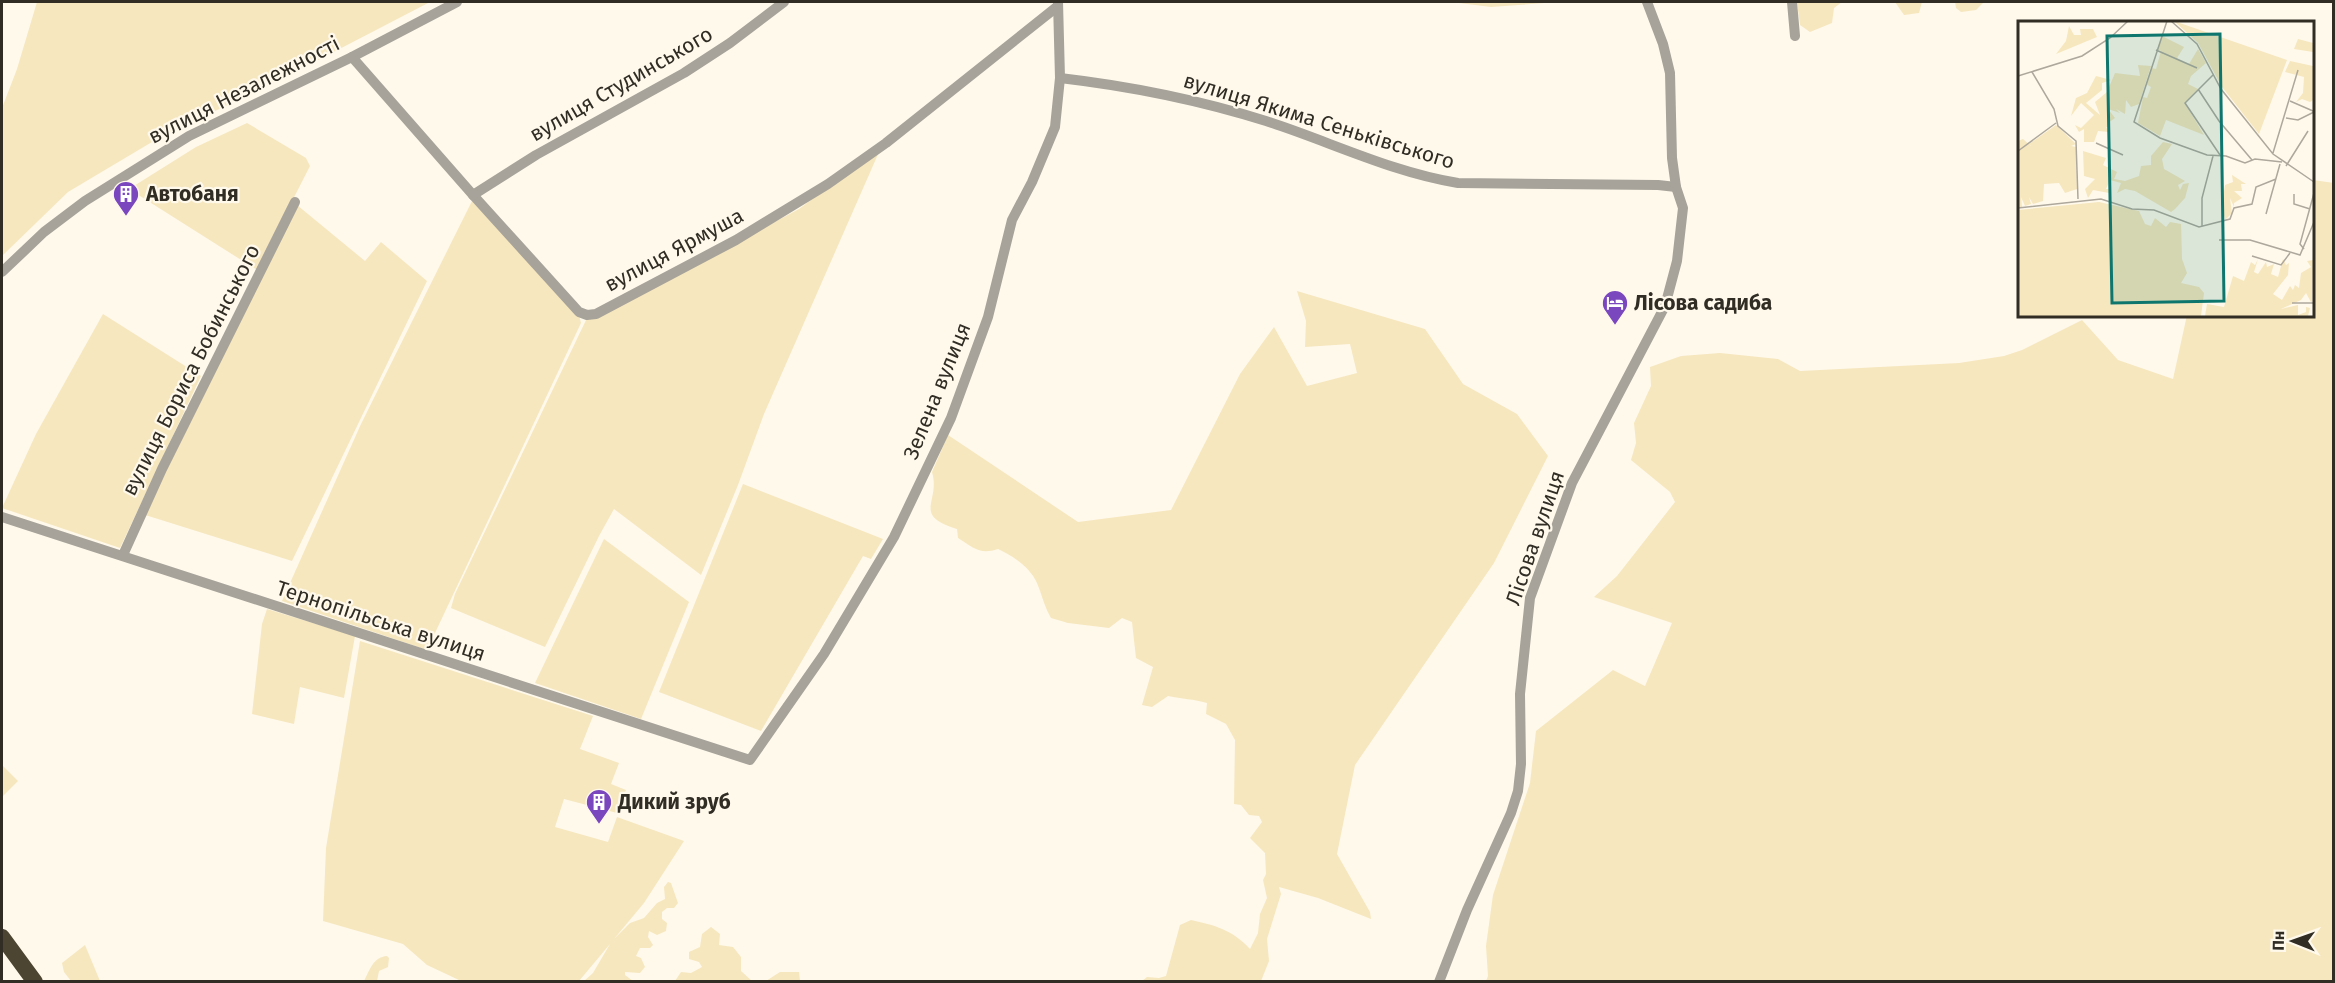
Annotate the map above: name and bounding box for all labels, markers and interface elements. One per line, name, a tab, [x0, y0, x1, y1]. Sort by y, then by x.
street label: вулиця Студинського	[525, 21, 717, 147]
inset map	[2018, 21, 2314, 316]
street label: вулиця Незалежності	[144, 30, 344, 150]
street label: вулиця Якима Сеньківського	[1180, 67, 1458, 175]
building icon: Автобаня	[111, 179, 141, 217]
place label: Автобаня	[145, 181, 239, 207]
street label: вулиця Ярмуша	[600, 203, 748, 297]
street label: вулиця Бориса Бобинського	[116, 240, 266, 500]
hotel icon: Лісова садиба	[1600, 288, 1630, 326]
place label: Лісова садиба	[1634, 290, 1772, 316]
street label: Зелена вулиця	[898, 319, 976, 463]
street label: Лісова вулиця	[1500, 467, 1570, 609]
street label: Тернопільська вулиця	[273, 575, 489, 667]
building icon: Дикий зруб	[584, 787, 614, 825]
place label: Дикий зруб	[617, 789, 731, 815]
north arrow	[2263, 911, 2323, 971]
text: Пн	[2269, 931, 2288, 951]

